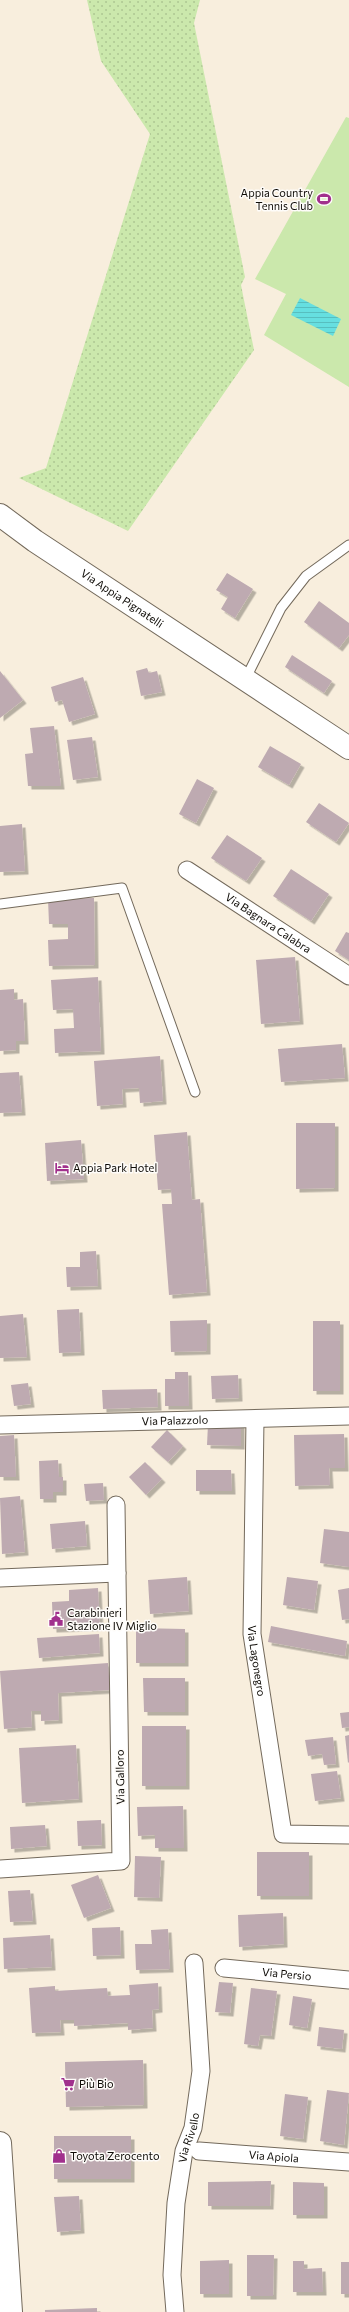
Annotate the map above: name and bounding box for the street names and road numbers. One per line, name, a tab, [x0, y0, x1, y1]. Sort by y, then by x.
street label: Via Appia Pignatelli	[79, 566, 166, 630]
street label: Via Bagnara Calabra	[223, 890, 314, 955]
street label: Via Palazzolo	[142, 1413, 209, 1427]
street label: Via Lagonegro	[246, 1625, 269, 1697]
street label: Via Galloro	[113, 1749, 126, 1805]
street label: Via Persio	[262, 1965, 312, 1982]
street label: Via Rivello	[175, 2111, 201, 2164]
street label: Via Apiola	[248, 2148, 299, 2164]

